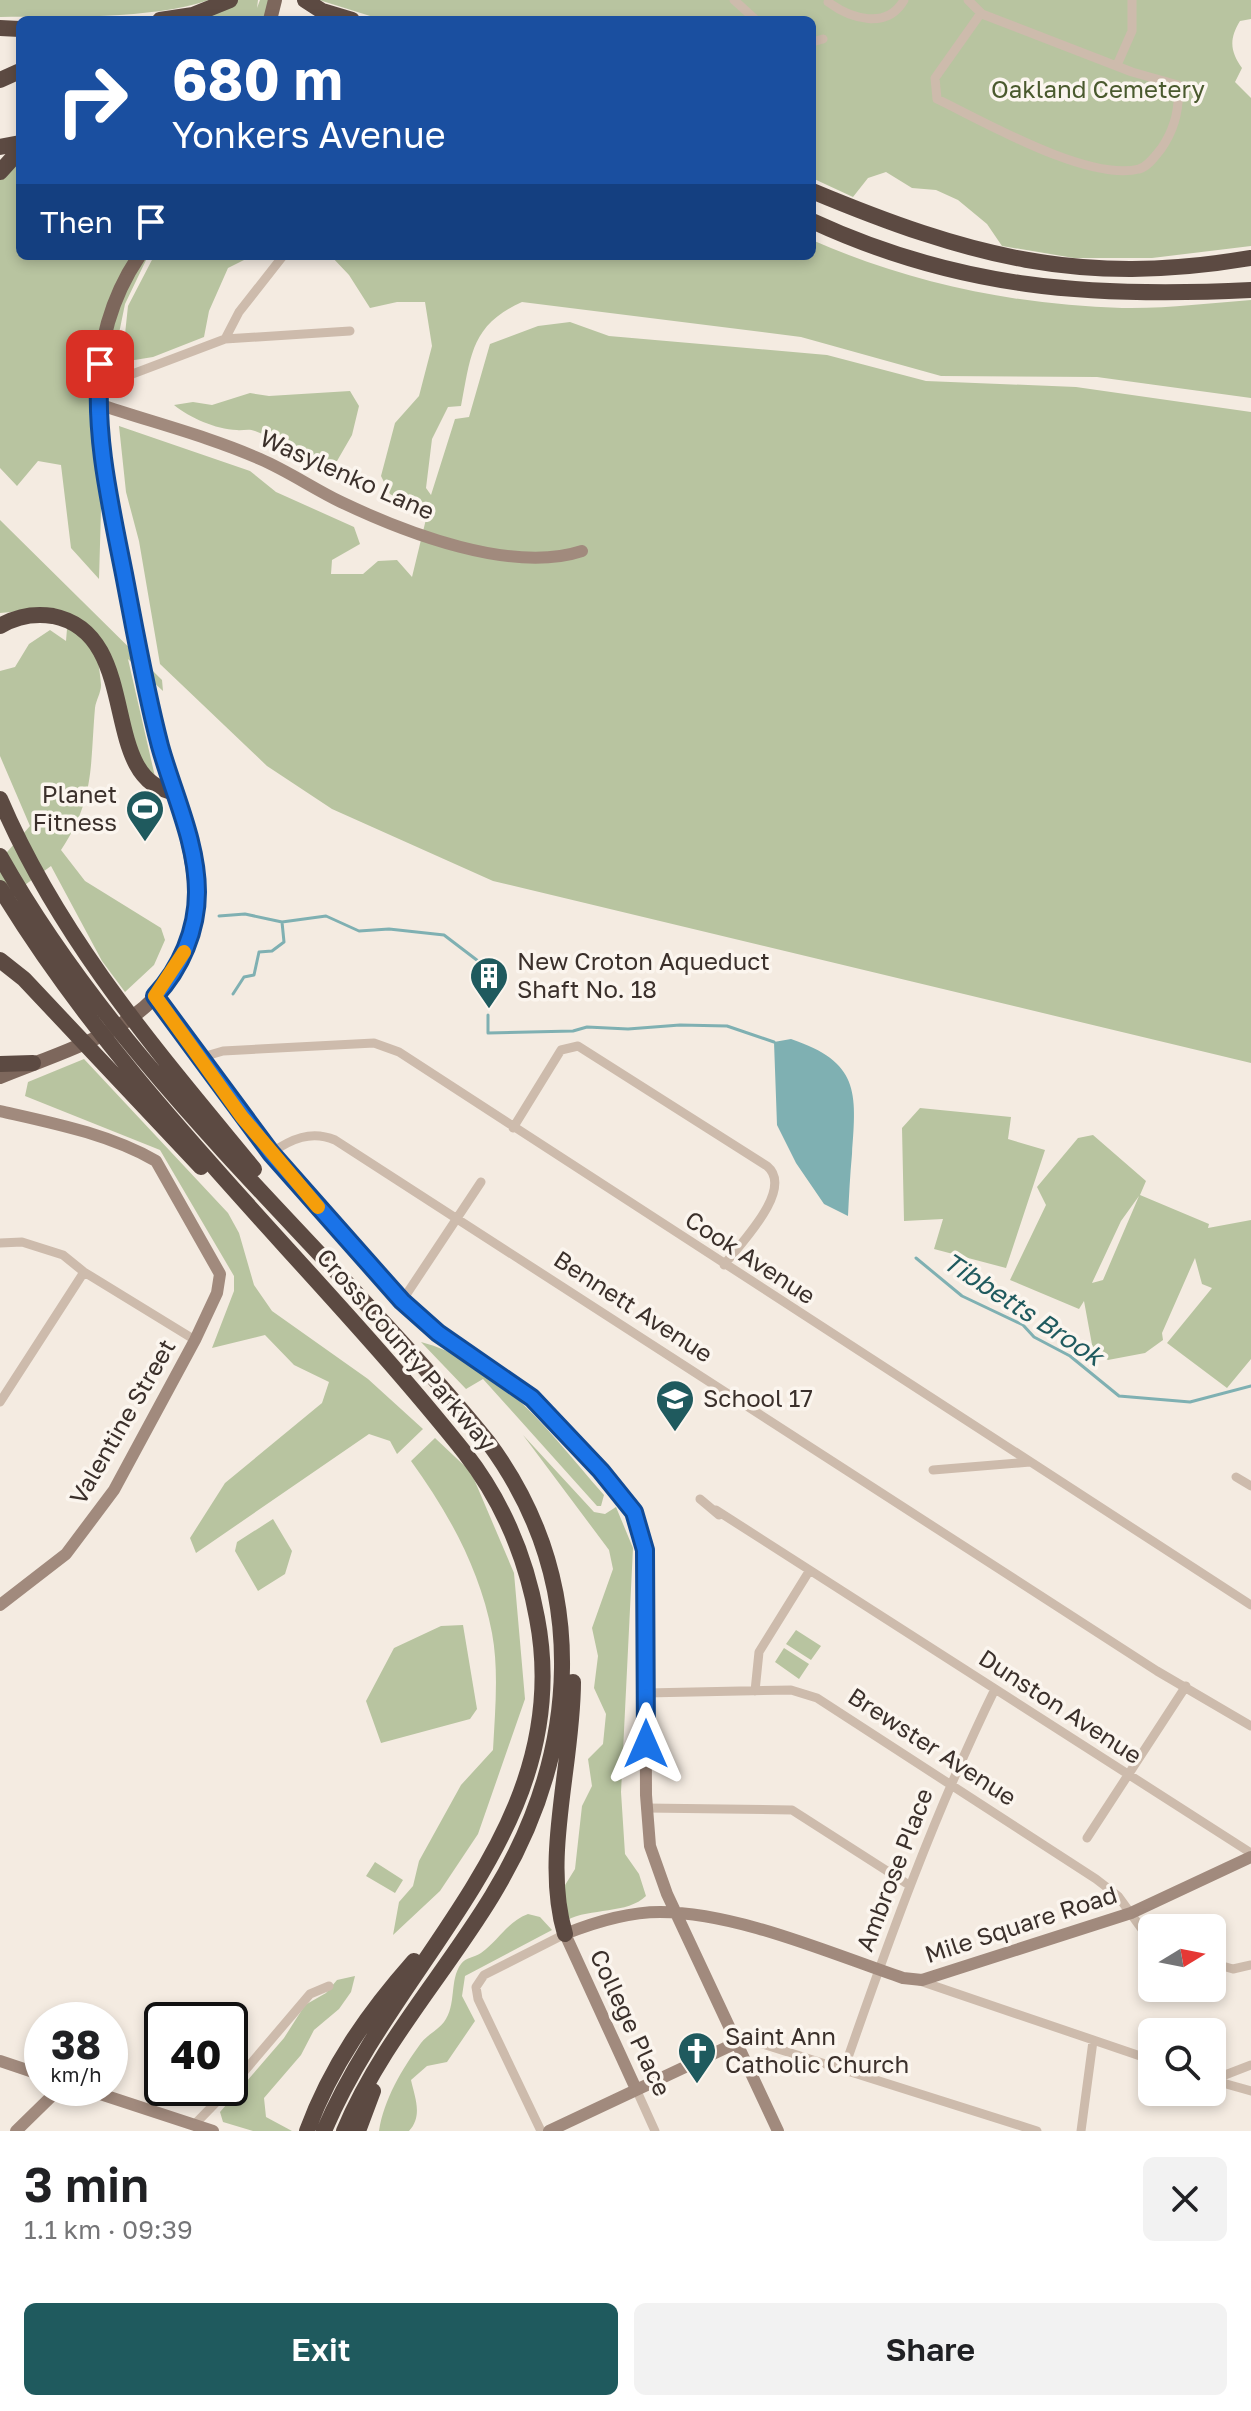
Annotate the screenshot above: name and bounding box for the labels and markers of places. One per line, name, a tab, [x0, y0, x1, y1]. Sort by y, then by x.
pin	[66, 330, 134, 398]
place label: Planet Fitness	[33, 779, 117, 836]
sports icon: Planet Fitness	[124, 788, 166, 843]
place label: New Croton Aqueduct Shaft No. 18	[517, 946, 770, 1003]
building icon: New Croton Aqueduct Shaft No. 18	[468, 955, 510, 1010]
school or university icon: School 17	[654, 1378, 696, 1433]
place label: School 17	[703, 1383, 813, 1412]
place label: Saint Ann Catholic Church	[725, 2021, 909, 2078]
church icon: Saint Ann Catholic Church	[676, 2030, 718, 2085]

